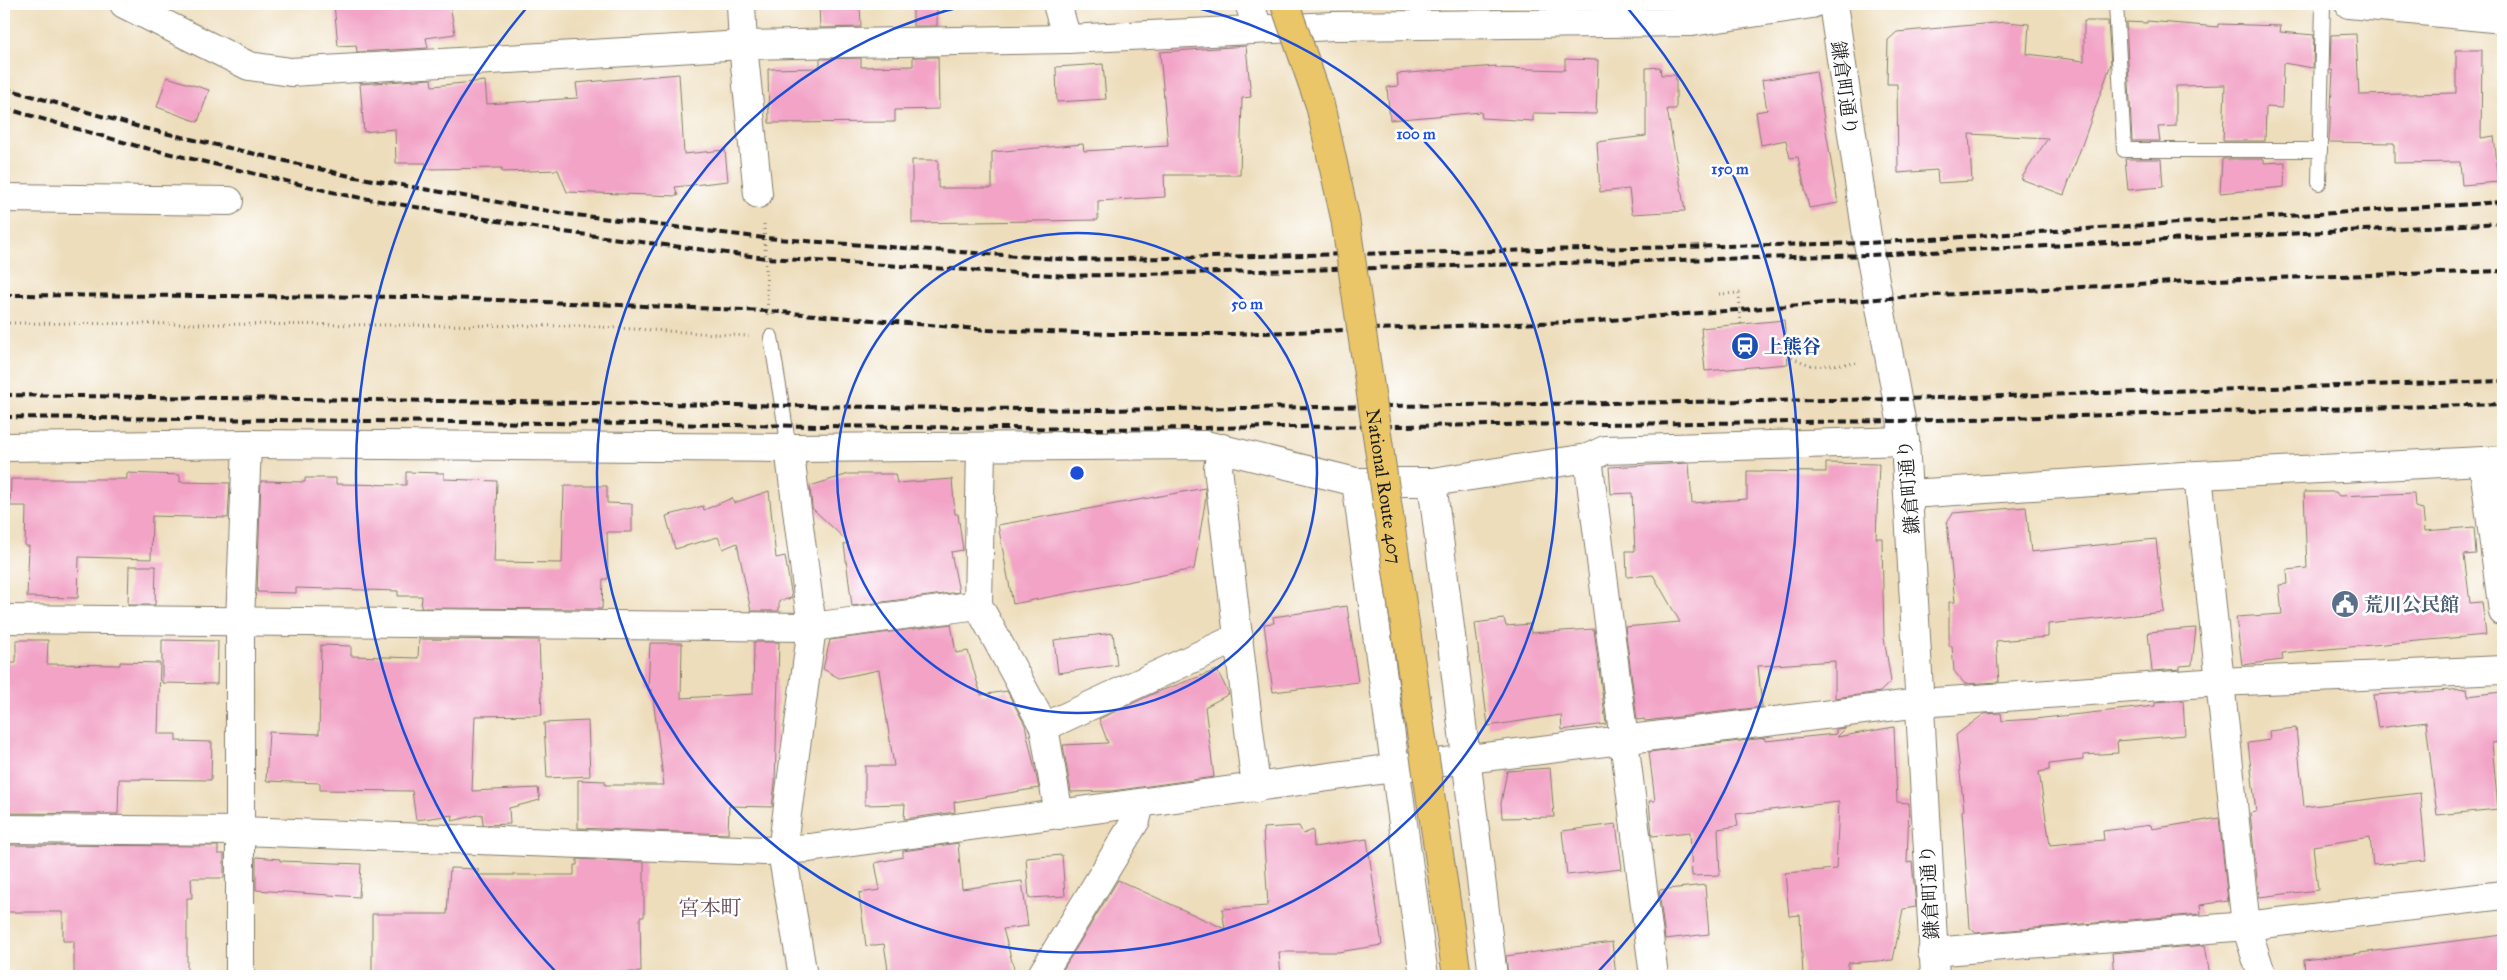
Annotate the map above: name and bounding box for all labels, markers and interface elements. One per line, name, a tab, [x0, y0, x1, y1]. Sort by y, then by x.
street label: 鎌倉町通り	[1827, 39, 1863, 137]
text: 100 m	[1396, 125, 1436, 143]
text: 150 m	[1711, 160, 1749, 178]
text: 50 m	[1231, 295, 1263, 313]
station icon: 上熊谷	[1730, 331, 1760, 361]
place label: 上熊谷	[1764, 335, 1821, 358]
street label: National Route 407	[1361, 407, 1407, 566]
street label: 鎌倉町通り	[1893, 439, 1924, 535]
centre of rings	[1068, 464, 1086, 482]
public building icon: 荒川公民館	[2330, 589, 2360, 619]
place label: 荒川公民館	[2364, 593, 2459, 616]
street label: 鎌倉町通り	[1916, 844, 1943, 940]
district label: 宮本町	[679, 895, 742, 921]

